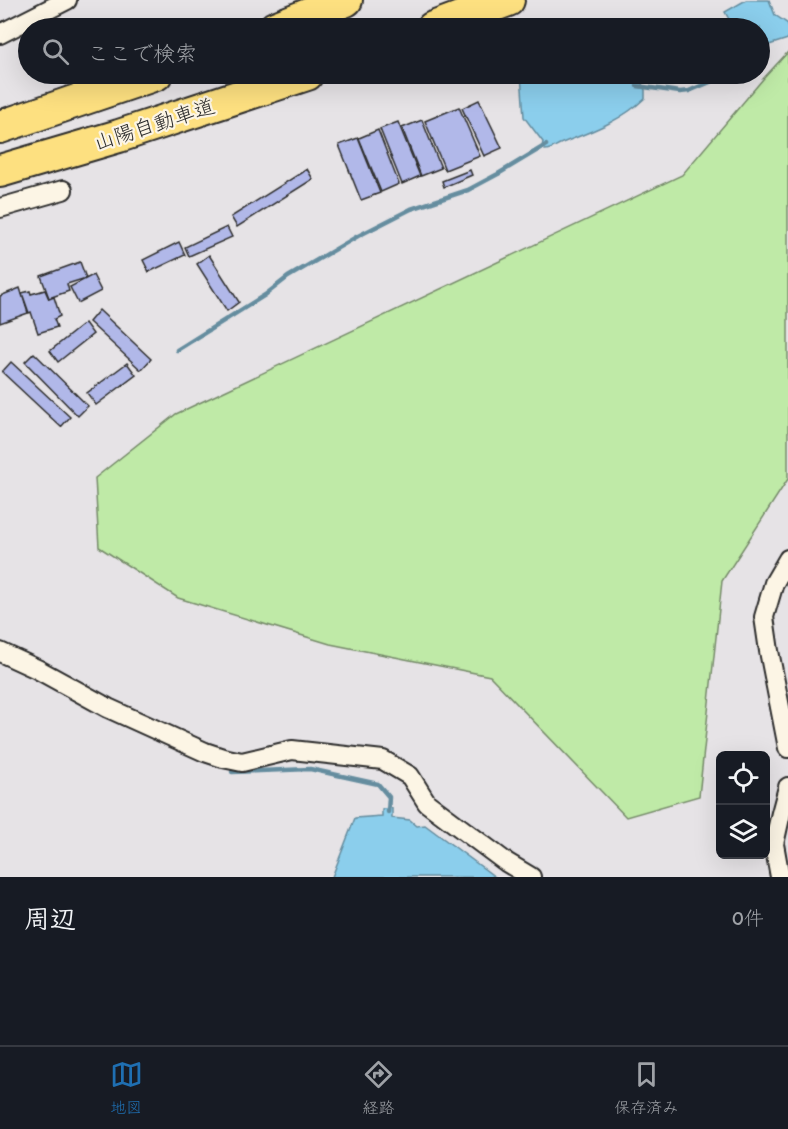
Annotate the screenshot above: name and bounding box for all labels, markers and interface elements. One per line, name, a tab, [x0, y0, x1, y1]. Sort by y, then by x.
search box	[18, 18, 770, 84]
icon: search	[39, 35, 72, 68]
text: ここで検索	[87, 40, 197, 67]
street label: 山陽自動車道	[90, 93, 218, 155]
map controls	[716, 751, 770, 859]
button: locate	[716, 751, 770, 805]
button: layers	[716, 805, 770, 859]
text: 周辺	[24, 903, 76, 935]
text: 0件	[732, 906, 764, 930]
tab: 地図	[110, 1058, 143, 1118]
tab: 経路	[362, 1058, 395, 1118]
tab: 保存済み	[614, 1058, 678, 1118]

